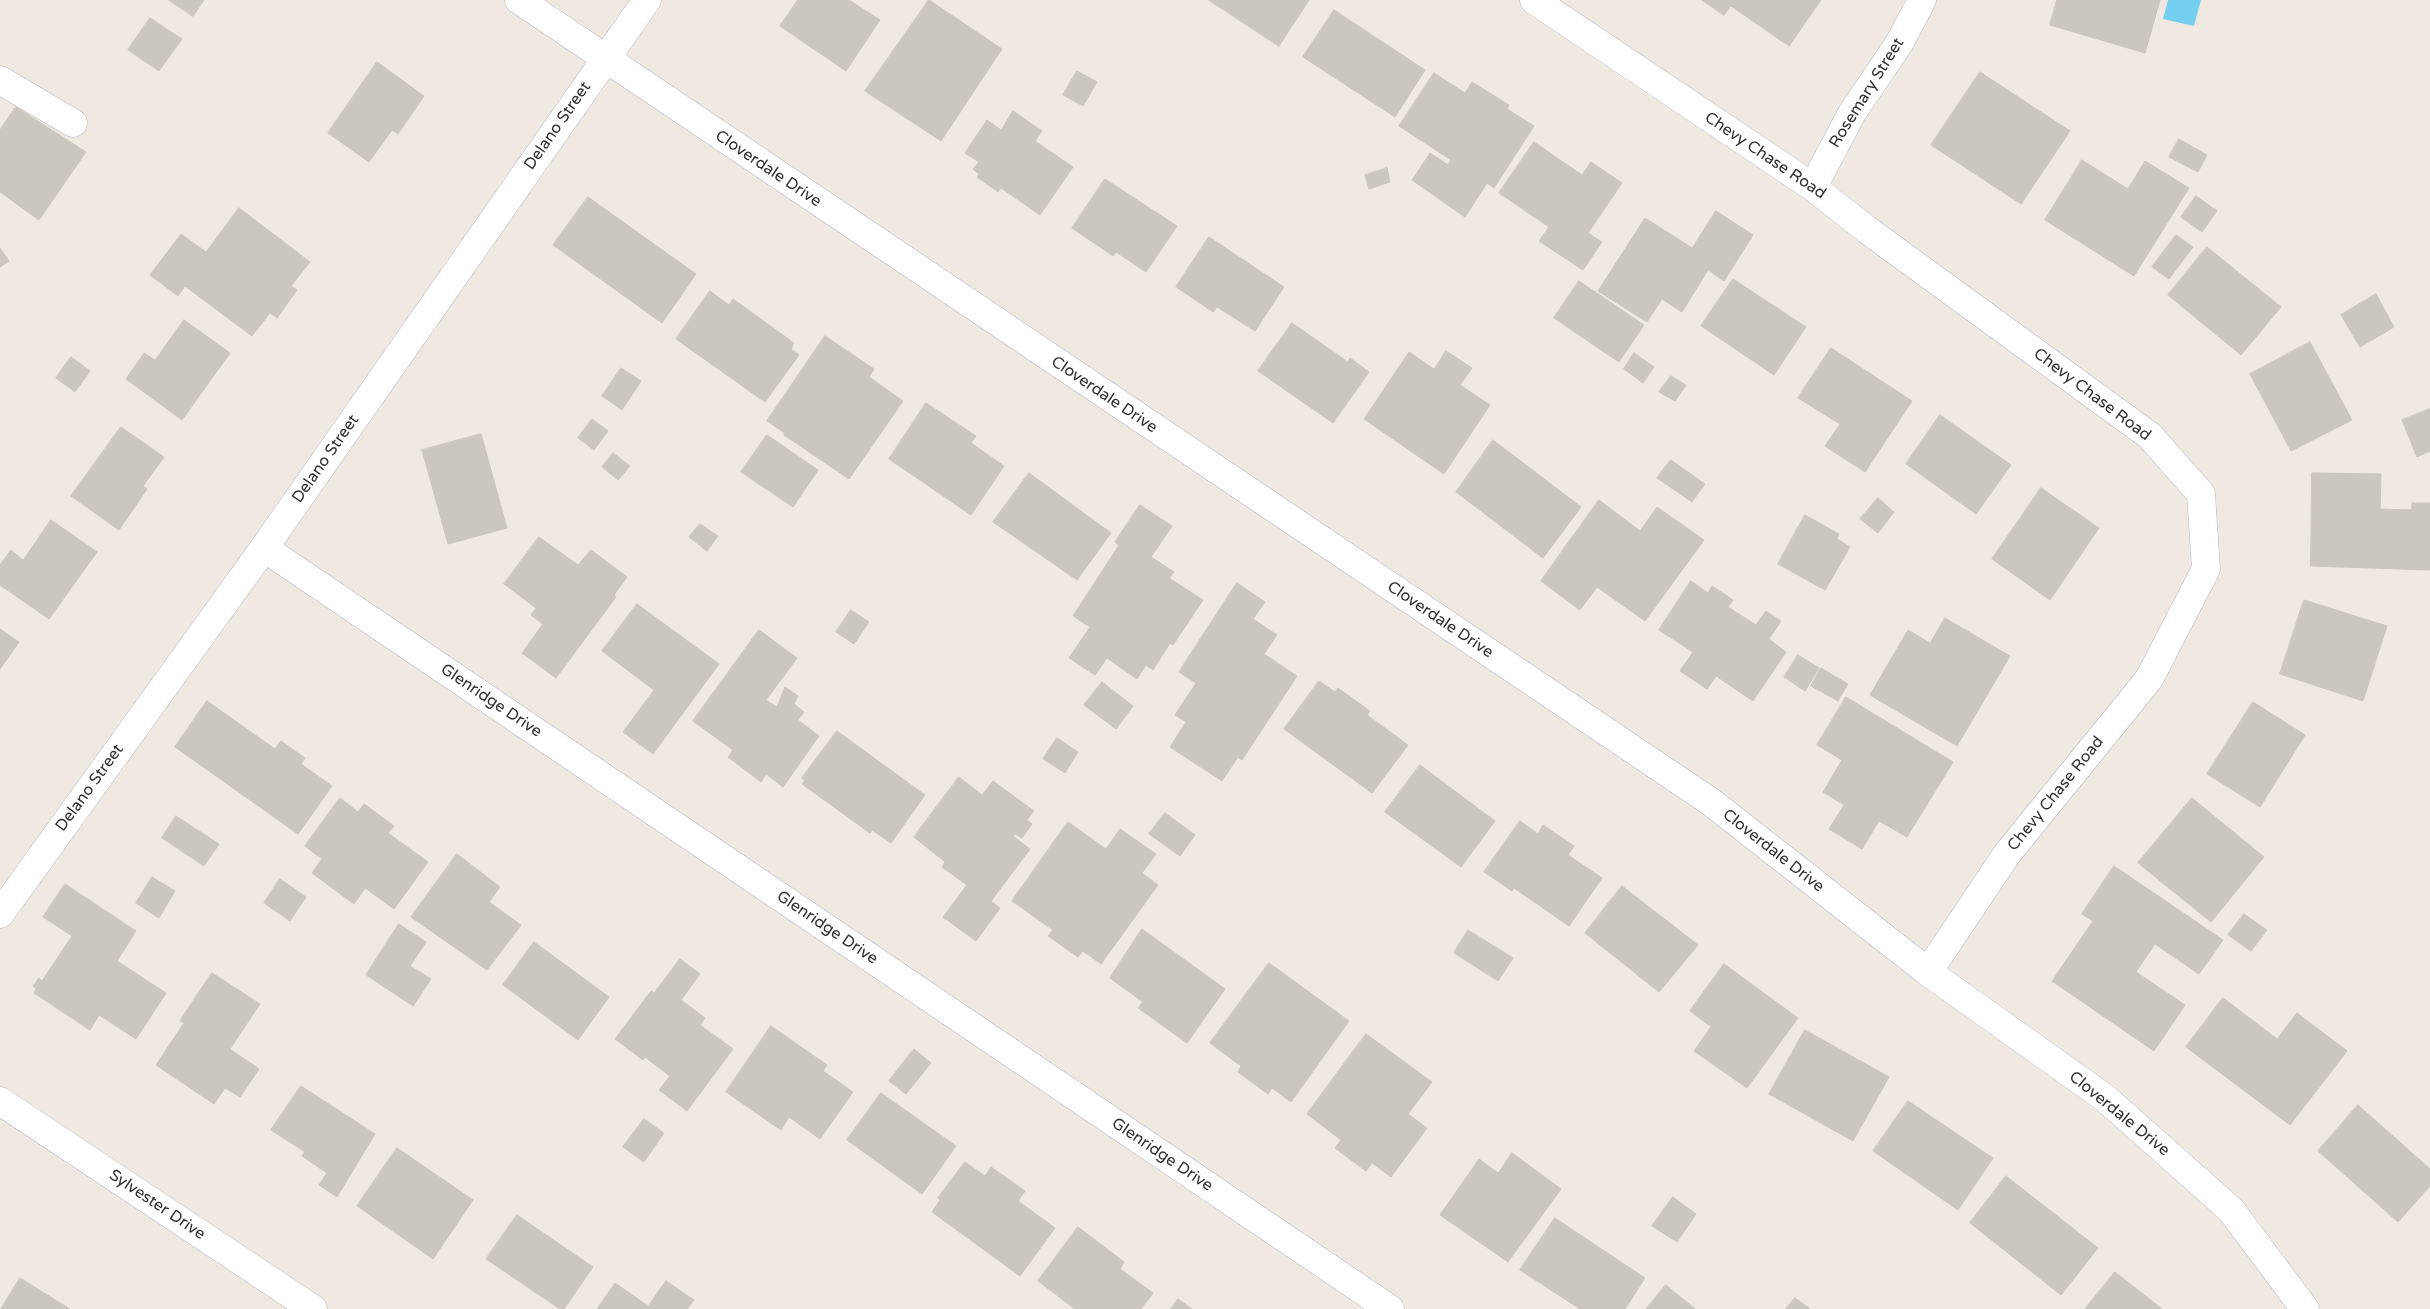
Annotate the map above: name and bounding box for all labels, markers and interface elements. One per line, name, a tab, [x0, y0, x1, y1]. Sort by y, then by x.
street label: Rosemary Street	[1825, 34, 1909, 152]
street label: Delano Street	[521, 78, 595, 174]
street label: Chevy Chase Road	[1701, 108, 1829, 204]
street label: Cloverdale Drive	[711, 126, 825, 212]
street label: Chevy Chase Road	[2030, 345, 2154, 445]
street label: Cloverdale Drive	[1047, 352, 1161, 438]
street label: Delano Street	[289, 411, 363, 507]
street label: Cloverdale Drive	[1383, 577, 1497, 663]
street label: Glenridge Drive	[437, 660, 545, 742]
street label: Chevy Chase Road	[2004, 733, 2108, 855]
street label: Delano Street	[52, 741, 128, 835]
street label: Cloverdale Drive	[1718, 805, 1828, 897]
street label: Glenridge Drive	[773, 887, 881, 969]
street label: Cloverdale Drive	[2065, 1068, 2173, 1160]
street label: Glenridge Drive	[1108, 1114, 1216, 1196]
street label: Sylvester Drive	[105, 1166, 209, 1244]

